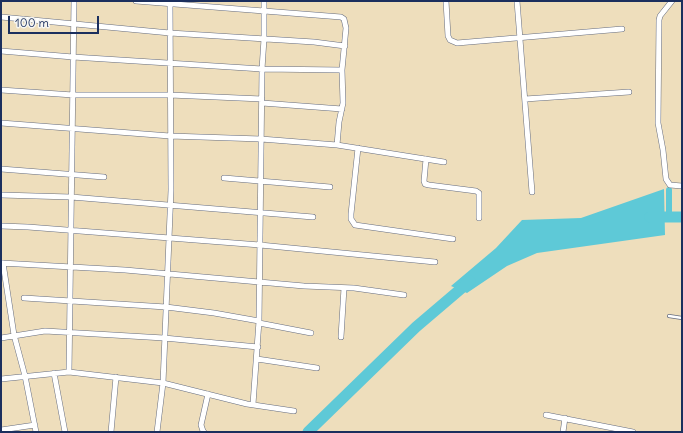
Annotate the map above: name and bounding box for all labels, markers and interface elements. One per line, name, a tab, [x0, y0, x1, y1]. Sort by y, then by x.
scale bar	[10, 8, 101, 34]
text: 100 m	[15, 15, 49, 30]

